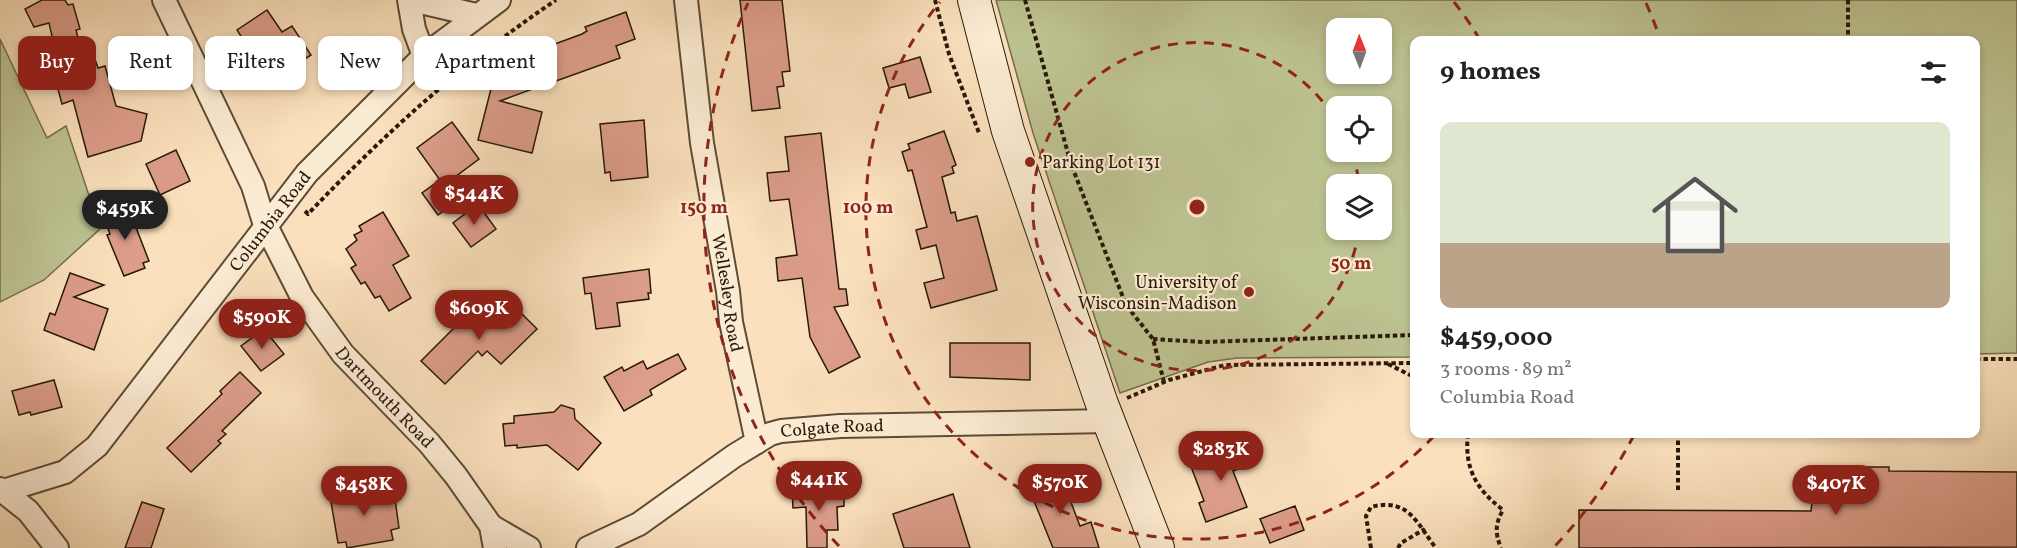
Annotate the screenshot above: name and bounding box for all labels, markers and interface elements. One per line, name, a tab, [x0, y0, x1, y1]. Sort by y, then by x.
north arrow	[1326, 18, 1392, 84]
map controls	[1326, 18, 1392, 240]
chip: Buy	[18, 36, 96, 90]
chip: Rent	[108, 36, 193, 90]
chip: Filters	[205, 36, 306, 90]
chip: New	[318, 36, 402, 90]
chip: Apartment	[414, 36, 557, 90]
text: 9 homes	[1440, 54, 1541, 90]
icon: filters	[1917, 56, 1950, 89]
button: locate	[1326, 96, 1392, 162]
place label: Parking Lot 131	[1042, 151, 1161, 176]
marker: Parking Lot 131	[1023, 155, 1037, 169]
icon: home	[1641, 161, 1749, 269]
street label: Columbia Road	[224, 166, 318, 278]
button: layers	[1326, 174, 1392, 240]
pin: $544K	[432, 175, 516, 226]
text: $544K	[444, 180, 504, 208]
pin: $459K	[83, 190, 167, 241]
text: $459K	[96, 195, 154, 223]
text: 150 m	[680, 196, 728, 221]
text: 100 m	[843, 196, 893, 221]
centre of rings	[1187, 197, 1207, 217]
street label: Wellesley Road	[704, 232, 748, 355]
text: 50 m	[1331, 252, 1371, 277]
place label: University of Wisconsin-Madison	[1078, 271, 1239, 317]
marker: University of Wisconsin-Madison	[1242, 285, 1256, 299]
pin: $609K	[437, 290, 521, 341]
text: $609K	[449, 295, 509, 323]
pin: $590K	[220, 299, 304, 350]
text: $590K	[233, 304, 291, 332]
text: $459,000	[1440, 320, 1553, 356]
street label: Dartmouth Road	[328, 342, 439, 455]
text: 3 rooms · 89 m²	[1440, 356, 1572, 384]
text: Columbia Road	[1440, 384, 1575, 412]
street label: Colgate Road	[780, 414, 884, 445]
pin: $283K	[1179, 431, 1263, 482]
text: $283K	[1192, 436, 1250, 464]
pin: $441K	[777, 461, 861, 512]
pin: $570K	[1018, 464, 1102, 515]
pin: $407K	[1794, 465, 1878, 516]
pin: $458K	[322, 466, 406, 517]
text: $441K	[790, 466, 848, 494]
text: $570K	[1032, 469, 1088, 497]
text: $407K	[1806, 470, 1866, 498]
text: $458K	[335, 471, 393, 499]

